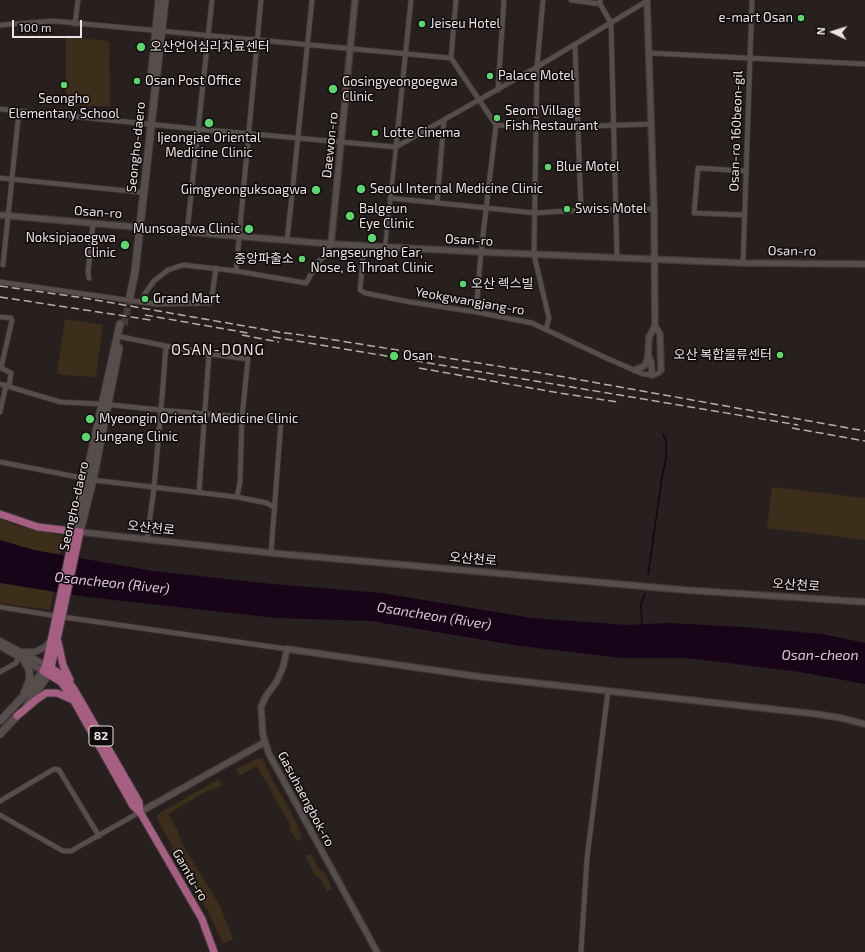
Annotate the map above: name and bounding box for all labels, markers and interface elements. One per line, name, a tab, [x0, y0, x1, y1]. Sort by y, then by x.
place label: e-mart Osan	[719, 10, 793, 26]
scale bar	[14, 12, 84, 38]
north arrow	[813, 12, 853, 52]
marker: e-mart Osan	[796, 13, 806, 23]
place label: Jeiseu Hotel	[430, 16, 500, 32]
marker: Jeiseu Hotel	[417, 19, 427, 29]
text: 100 m	[19, 20, 51, 34]
text: N	[814, 27, 827, 36]
place label: 오산언어심리치료센터	[150, 39, 270, 55]
marker: 오산언어심리치료센터	[135, 41, 147, 53]
place label: Palace Motel	[498, 68, 574, 84]
street label: Osan-ro 160beon-gil	[726, 70, 746, 192]
marker: Palace Motel	[485, 71, 495, 81]
place label: Osan Post Office	[145, 73, 241, 89]
place label: Gosingyeongoegwa Clinic	[342, 74, 458, 105]
marker: Osan Post Office	[132, 76, 142, 86]
marker: Seongho Elementary School	[59, 80, 69, 90]
marker: Gosingyeongoegwa Clinic	[327, 83, 339, 95]
place label: Seongho Elementary School	[9, 91, 119, 122]
street label: Seongho-daero	[123, 101, 149, 193]
place label: Seom Village Fish Restaurant	[505, 103, 598, 134]
street label: Daewon-ro	[319, 111, 341, 179]
marker: Seom Village Fish Restaurant	[492, 113, 502, 123]
marker: Ijeongjae Oriental Medicine Clinic	[203, 117, 215, 129]
place label: Lotte Cinema	[383, 125, 461, 141]
marker: Lotte Cinema	[370, 128, 380, 138]
place label: Ijeongjae Oriental Medicine Clinic	[157, 130, 261, 161]
place label: Blue Motel	[556, 159, 620, 175]
marker: Blue Motel	[543, 162, 553, 172]
place label: Seoul Internal Medicine Clinic	[370, 181, 543, 197]
place label: Gimgyeonguksoagwa	[181, 182, 307, 198]
marker: Seoul Internal Medicine Clinic	[355, 183, 367, 195]
marker: Gimgyeonguksoagwa	[310, 184, 322, 196]
place label: Balgeun Eye Clinic	[359, 201, 415, 232]
place label: Swiss Motel	[575, 201, 647, 217]
street label: Osan-ro	[73, 203, 123, 221]
marker: Swiss Motel	[562, 204, 572, 214]
marker: Balgeun Eye Clinic	[344, 210, 356, 222]
place label: Munsoagwa Clinic	[133, 221, 240, 237]
marker: Munsoagwa Clinic	[243, 223, 255, 235]
place label: Noksipjaoegwa Clinic	[26, 230, 116, 261]
street label: Osan-ro	[445, 231, 493, 249]
marker: Jangseungho Ear, Nose, & Throat Clinic	[366, 232, 378, 244]
marker: Noksipjaoegwa Clinic	[119, 239, 131, 251]
street label: Osan-ro	[768, 243, 816, 259]
place label: Jangseungho Ear, Nose, & Throat Clinic	[310, 245, 434, 276]
place label: 중앙파출소	[234, 251, 294, 267]
marker: 중앙파출소	[297, 254, 307, 264]
place label: 오산 렉스빌	[471, 276, 534, 292]
marker: 오산 렉스빌	[458, 279, 468, 289]
street label: Yeokgwangjang-ro	[414, 284, 526, 318]
place label: Grand Mart	[153, 291, 220, 307]
marker: Grand Mart	[140, 294, 150, 304]
district label: OSAN-DONG	[171, 341, 265, 359]
place label: 오산 복합물류센터	[673, 347, 772, 363]
place label: Osan	[403, 348, 433, 364]
marker: Osan	[388, 350, 400, 362]
marker: 오산 복합물류센터	[775, 350, 785, 360]
place label: Myeongin Oriental Medicine Clinic	[99, 411, 298, 427]
marker: Myeongin Oriental Medicine Clinic	[84, 413, 96, 425]
place label: Jungang Clinic	[95, 429, 178, 445]
marker: Jungang Clinic	[80, 431, 92, 443]
street label: Seongho-daero	[56, 460, 92, 552]
street label: 오산천로	[126, 518, 176, 538]
street label: 오산천로	[448, 549, 498, 569]
water label: Osancheon (River)	[54, 569, 170, 597]
street label: 오산천로	[772, 576, 820, 594]
water label: Osancheon (River)	[376, 599, 492, 633]
water label: Osan-cheon	[781, 647, 859, 663]
road number: 82	[89, 726, 113, 746]
street label: Gasuhaengbok-ro	[274, 749, 338, 849]
street label: Gamtu-ro	[169, 846, 211, 904]

